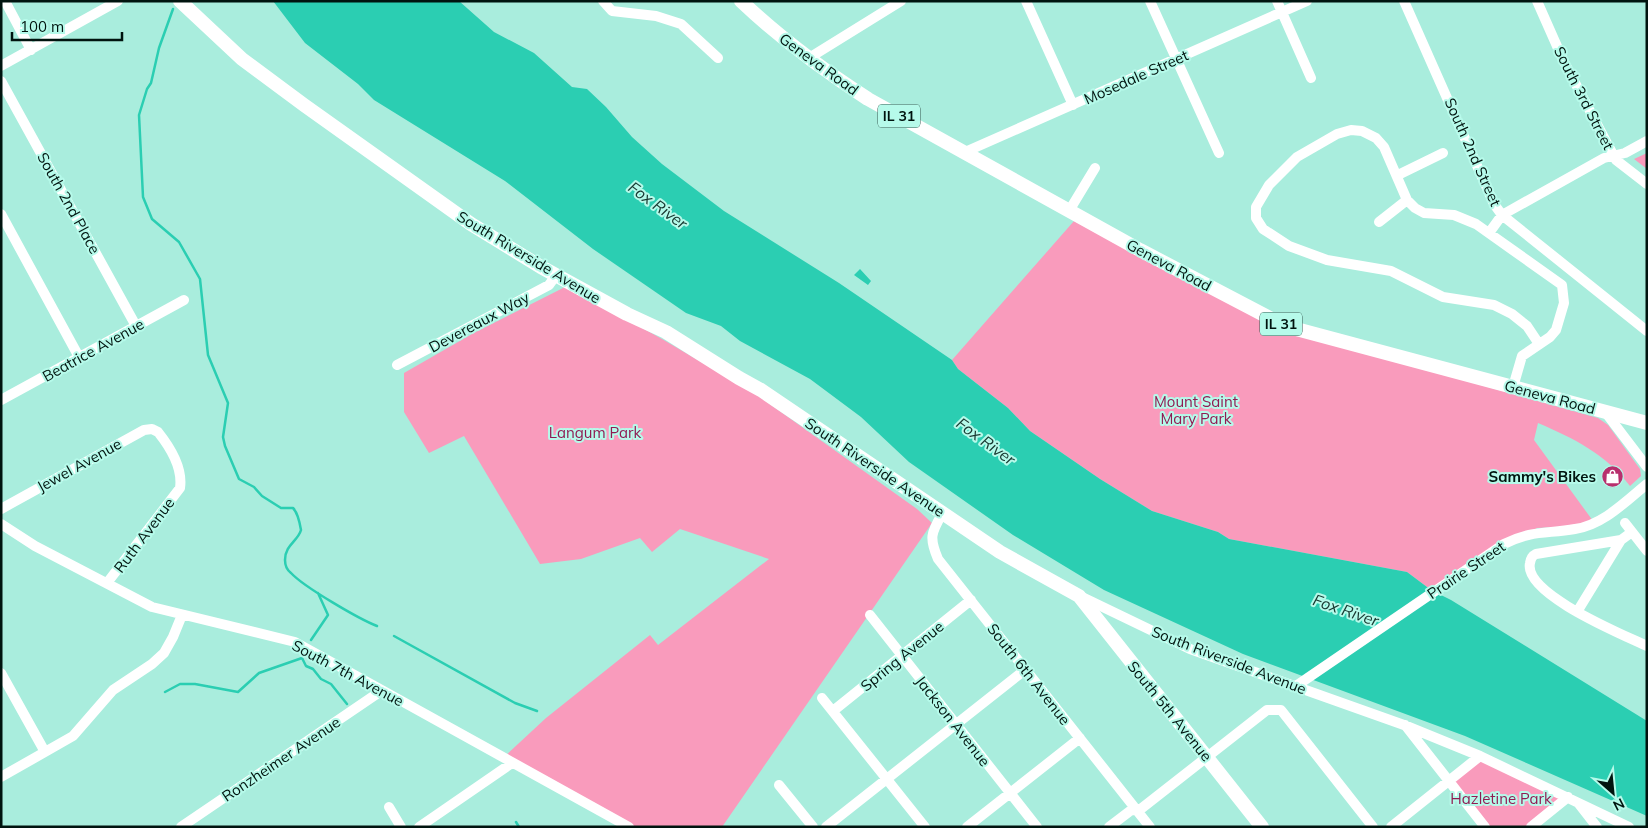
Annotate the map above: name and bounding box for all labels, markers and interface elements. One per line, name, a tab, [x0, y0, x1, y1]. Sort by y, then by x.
scale bar	[12, 10, 122, 42]
text: 100 m	[20, 17, 64, 36]
street label: Geneva Road	[776, 29, 862, 99]
street label: South 3rd Street	[1550, 43, 1618, 153]
street label: Mosedale Street	[1081, 46, 1191, 108]
street label: South 2nd Street	[1441, 95, 1505, 209]
road number: IL 31	[878, 104, 920, 128]
street label: South 2nd Place	[33, 149, 105, 257]
water label: Fox River	[625, 177, 692, 234]
street label: South Riverside Avenue	[454, 207, 604, 307]
street label: Geneva Road	[1123, 235, 1215, 295]
street label: Devereaux Way	[425, 288, 533, 356]
road number: IL 31	[1260, 312, 1302, 336]
street label: Beatrice Avenue	[39, 314, 147, 386]
street label: Geneva Road	[1502, 376, 1598, 418]
park label: Mount Saint Mary Park	[1154, 392, 1238, 428]
street label: South Riverside Avenue	[802, 413, 948, 521]
water label: Fox River	[953, 413, 1020, 470]
park label: Langum Park	[549, 423, 641, 442]
street label: Jewel Avenue	[33, 434, 125, 496]
shop icon: Sammy's Bikes	[1600, 464, 1624, 488]
place label: Sammy's Bikes	[1489, 467, 1596, 486]
street label: Ruth Avenue	[110, 494, 178, 576]
street label: Prairie Street	[1423, 537, 1509, 603]
water label: Fox River	[1311, 589, 1383, 631]
street label: Spring Avenue	[857, 617, 947, 695]
street label: South 6th Avenue	[983, 619, 1075, 729]
street label: South Riverside Avenue	[1149, 622, 1309, 698]
street label: South 7th Avenue	[289, 636, 407, 710]
street label: South 5th Avenue	[1124, 657, 1216, 765]
street label: Jackson Avenue	[912, 672, 994, 770]
street label: Ronzheimer Avenue	[218, 712, 344, 806]
north arrow	[1588, 768, 1638, 818]
park label: Hazletine Park	[1450, 789, 1552, 808]
text: N	[1610, 794, 1628, 815]

